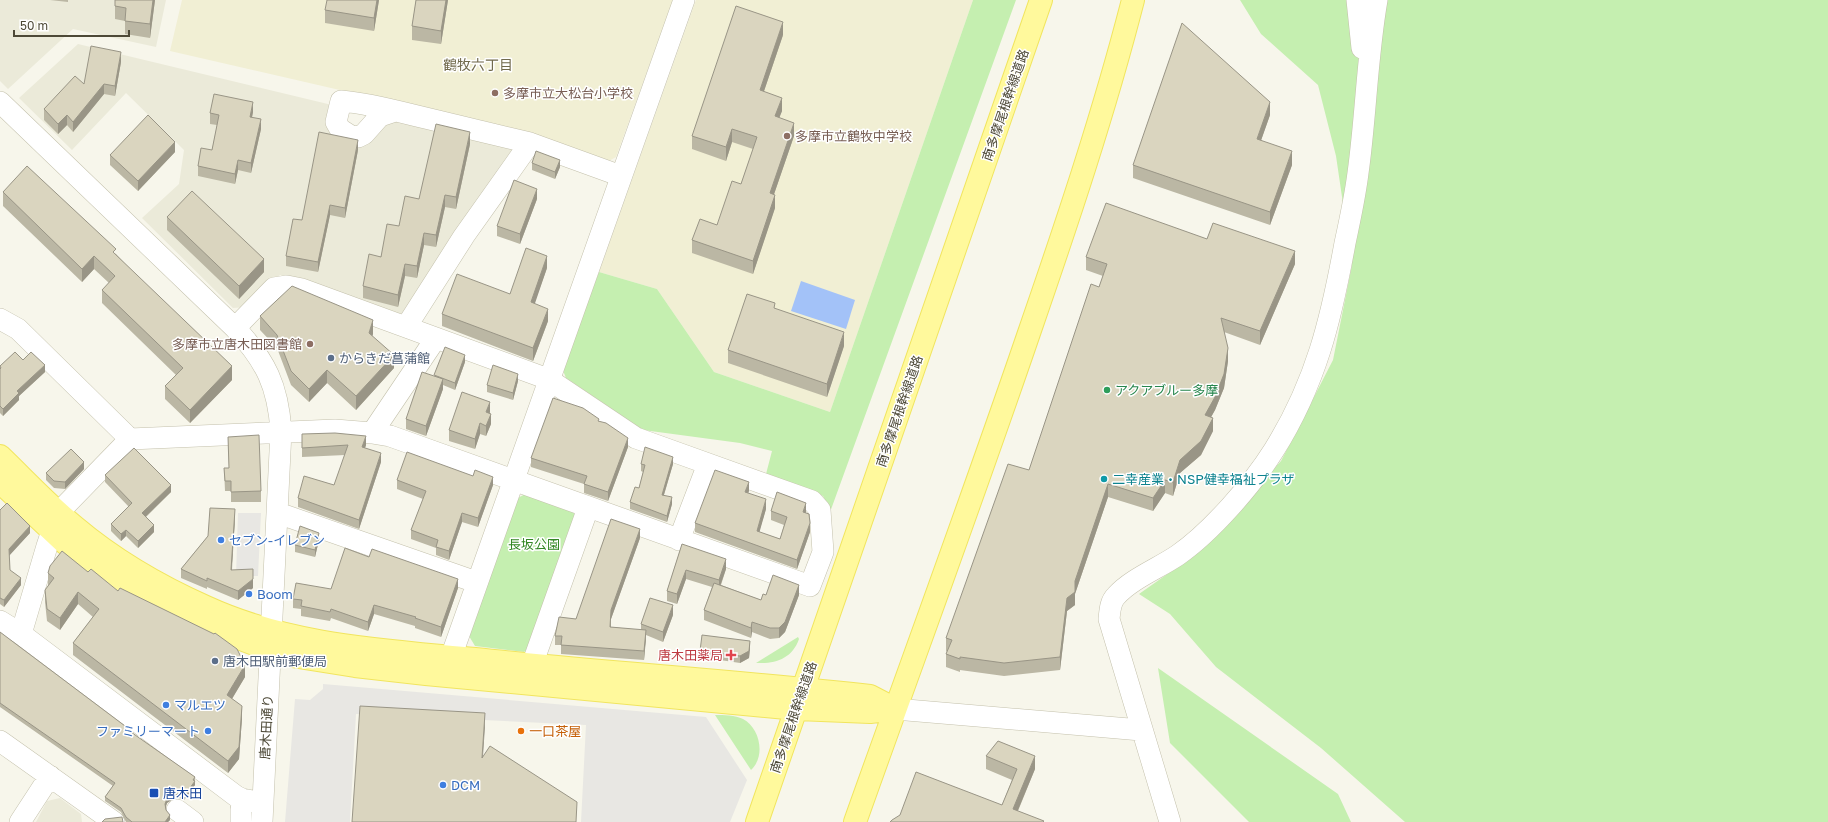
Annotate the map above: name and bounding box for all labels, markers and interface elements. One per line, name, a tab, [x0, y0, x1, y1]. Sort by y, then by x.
scale bar	[14, 12, 129, 38]
text: 50 m	[20, 18, 48, 33]
street label: 南多摩尾根幹線道路	[978, 47, 1032, 163]
district label: 鶴牧六丁目	[443, 56, 513, 73]
place label: 多摩市立大松台小学校	[503, 85, 633, 101]
marker: 多摩市立大松台小学校	[490, 88, 500, 98]
place label: 多摩市立鶴牧中学校	[795, 128, 912, 144]
marker: 多摩市立鶴牧中学校	[782, 131, 792, 141]
place label: 多摩市立唐木田図書館	[172, 336, 302, 352]
marker: 多摩市立唐木田図書館	[305, 339, 315, 349]
place label: からきだ菖蒲館	[339, 350, 430, 366]
marker: からきだ菖蒲館	[326, 353, 336, 363]
street label: 南多摩尾根幹線道路	[872, 353, 926, 469]
place label: アクアブルー多摩	[1115, 382, 1218, 398]
marker: アクアブルー多摩	[1102, 385, 1112, 395]
place label: 二幸産業・NSP健幸福祉プラザ	[1112, 471, 1295, 487]
marker: 二幸産業・NSP健幸福祉プラザ	[1099, 474, 1109, 484]
place label: セブン-イレブン	[229, 532, 325, 548]
marker: セブン-イレブン	[216, 535, 226, 545]
park label: 長坂公園	[508, 536, 560, 552]
place label: Boom	[257, 586, 293, 602]
marker: Boom	[244, 589, 254, 599]
place label: 唐木田薬局	[658, 647, 723, 663]
marker: 唐木田薬局	[726, 650, 736, 660]
place label: 唐木田駅前郵便局	[223, 653, 327, 669]
marker: 唐木田駅前郵便局	[210, 656, 220, 666]
street label: 南多摩尾根幹線道路	[766, 659, 820, 775]
street label: 唐木田通り	[256, 694, 276, 760]
place label: マルエツ	[174, 697, 226, 713]
marker: マルエツ	[161, 700, 171, 710]
place label: ファミリーマート	[96, 723, 200, 739]
place label: 一口茶屋	[529, 723, 581, 739]
marker: ファミリーマート	[203, 726, 213, 736]
marker: 一口茶屋	[516, 726, 526, 736]
place label: DCM	[451, 777, 480, 793]
marker: DCM	[438, 780, 448, 790]
place label: 唐木田	[163, 785, 202, 801]
marker: 唐木田	[148, 787, 160, 799]

